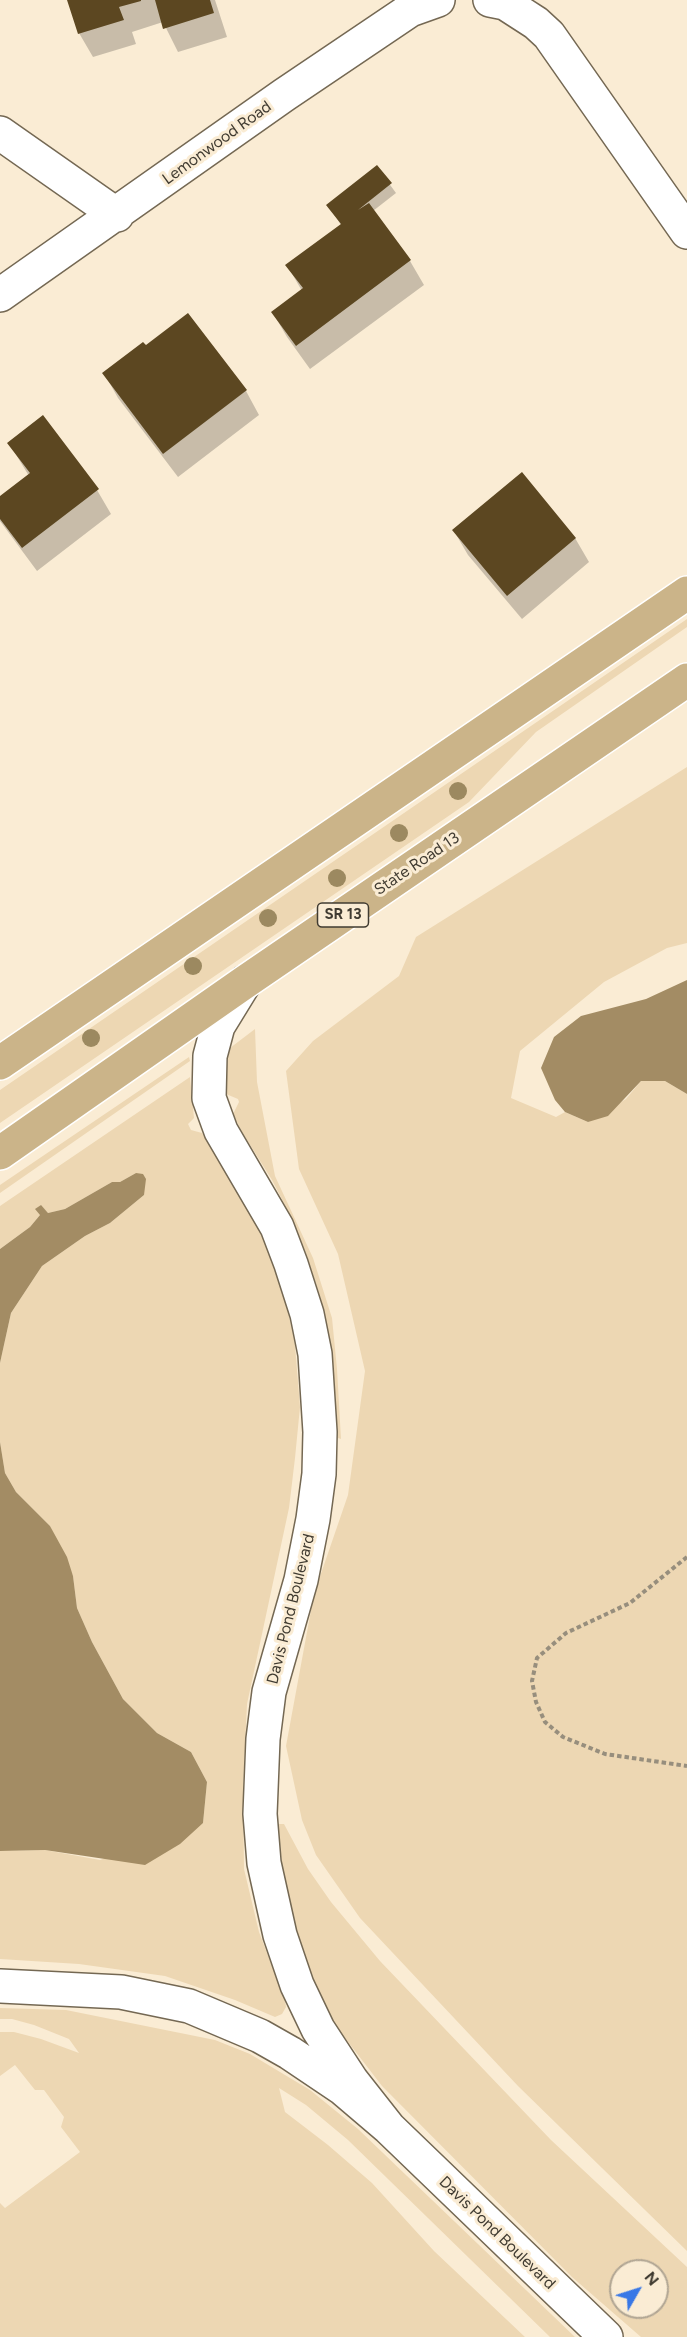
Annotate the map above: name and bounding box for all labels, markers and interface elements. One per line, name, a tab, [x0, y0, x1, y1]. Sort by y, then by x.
street label: Lemonwood Road	[159, 97, 275, 189]
street label: State Road 13	[371, 828, 463, 900]
road number: SR 13	[318, 903, 368, 927]
street label: Davis Pond Boulevard	[263, 1532, 319, 1686]
street label: Davis Pond Boulevard	[435, 2173, 559, 2293]
north arrow	[609, 2259, 669, 2319]
text: N	[641, 2268, 663, 2289]

